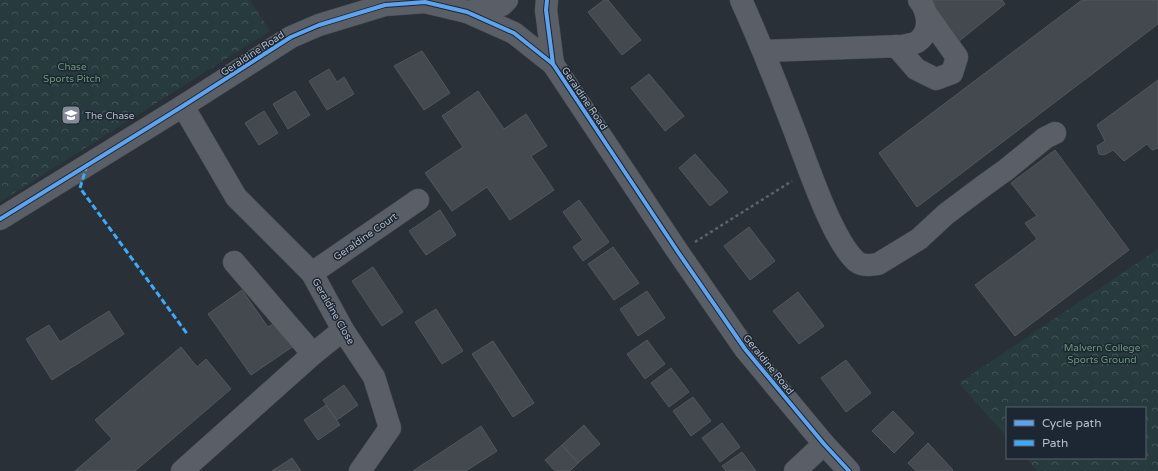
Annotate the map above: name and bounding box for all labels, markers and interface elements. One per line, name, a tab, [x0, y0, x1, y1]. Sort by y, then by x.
street label: Geraldine Road	[218, 29, 287, 79]
park label: Chase Sports Pitch	[43, 61, 101, 85]
street label: Geraldine Road	[559, 65, 610, 132]
school or university icon: The Chase	[60, 104, 82, 126]
place label: The Chase	[85, 110, 135, 122]
street label: Geraldine Court	[331, 210, 400, 263]
street label: Geraldine Close	[309, 276, 357, 347]
street label: Geraldine Road	[740, 332, 796, 397]
park label: Malvern College Sports Ground	[1064, 342, 1141, 366]
legend	[1006, 407, 1146, 459]
text: Cycle path	[1042, 416, 1101, 430]
text: Path	[1042, 436, 1068, 450]

